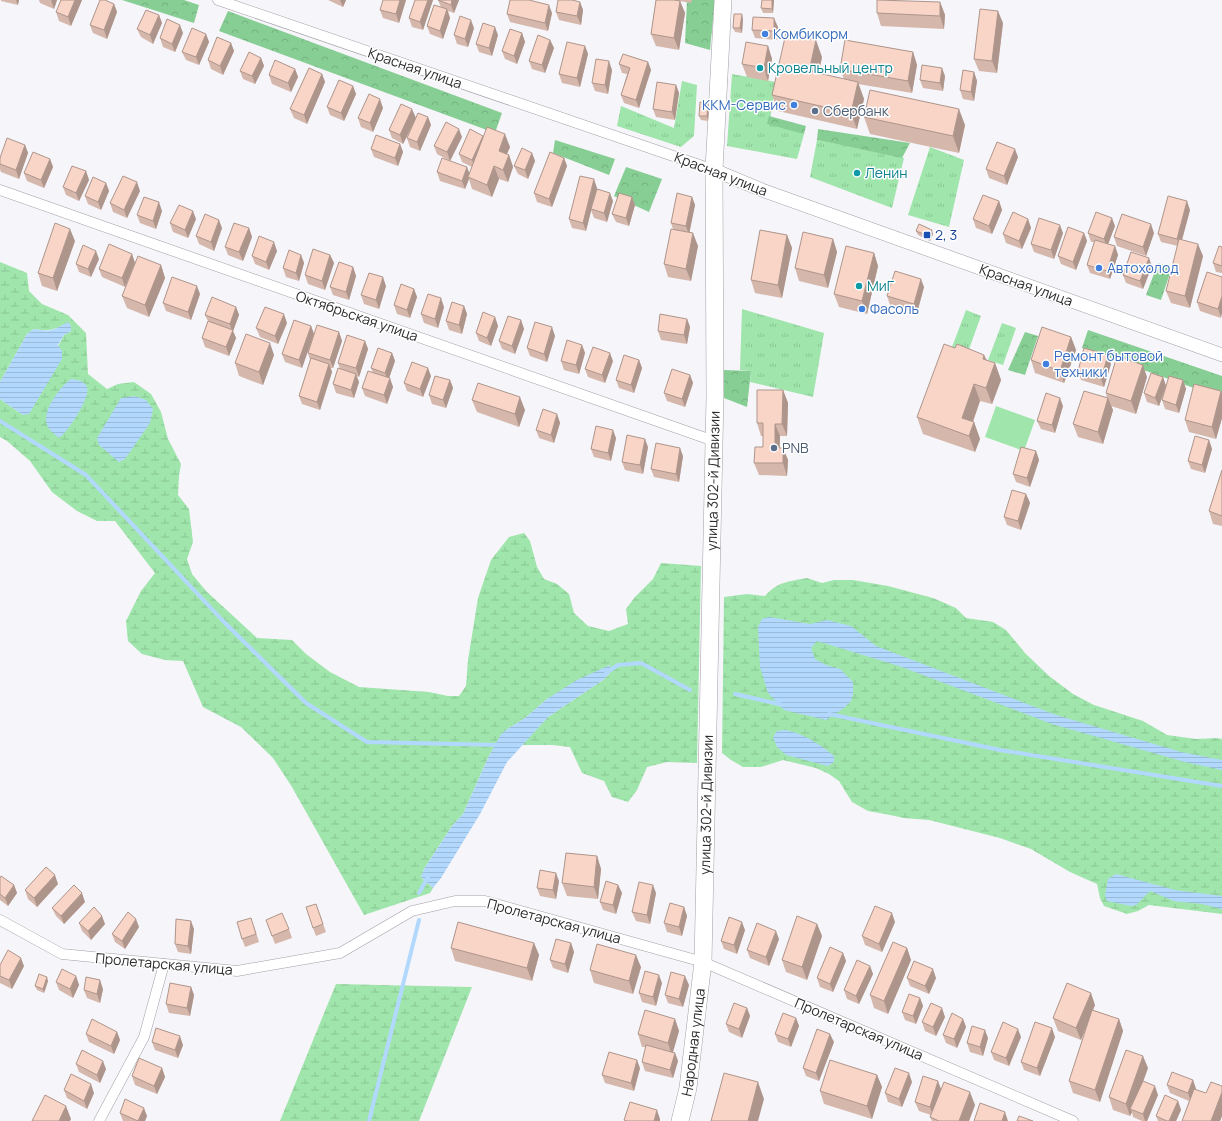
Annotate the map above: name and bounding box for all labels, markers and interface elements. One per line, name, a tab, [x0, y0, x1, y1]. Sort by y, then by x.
place label: Комбикорм	[773, 24, 848, 43]
marker: Комбикорм	[760, 29, 770, 39]
street label: Красная улица	[366, 43, 465, 93]
place label: Кровельный центр	[768, 58, 893, 77]
marker: Кровельный центр	[755, 63, 765, 73]
place label: ККМ-Сервис	[702, 95, 786, 114]
marker: ККМ-Сервис	[789, 100, 799, 110]
place label: Сбербанк	[823, 101, 890, 120]
marker: Сбербанк	[810, 106, 820, 116]
street label: Красная улица	[672, 147, 770, 200]
place label: Ленин	[865, 163, 908, 182]
marker: Ленин	[852, 168, 862, 178]
place label: 2, 3	[935, 225, 957, 244]
marker: 2, 3	[922, 230, 932, 240]
place label: Автохолод	[1107, 258, 1179, 277]
street label: Красная улица	[977, 259, 1076, 310]
marker: Автохолод	[1094, 263, 1104, 273]
place label: МиГ	[867, 276, 895, 295]
marker: МиГ	[854, 281, 864, 291]
street label: Октябрьская улица	[294, 286, 421, 345]
place label: Фасоль	[870, 299, 919, 318]
marker: Фасоль	[857, 304, 867, 314]
place label: Ремонт бытовой техники	[1054, 346, 1163, 381]
marker: Ремонт бытовой техники	[1041, 359, 1051, 369]
street label: улица 302-й Дивизии	[702, 411, 724, 551]
place label: PNB	[782, 438, 809, 457]
marker: PNB	[769, 443, 779, 453]
street label: улица 302-й Дивизии	[695, 735, 717, 875]
street label: Пролетарская улица	[485, 894, 623, 948]
street label: Пролетарская улица	[95, 948, 234, 979]
street label: Народная улица	[676, 987, 709, 1098]
street label: Пролетарская улица	[792, 993, 926, 1064]

